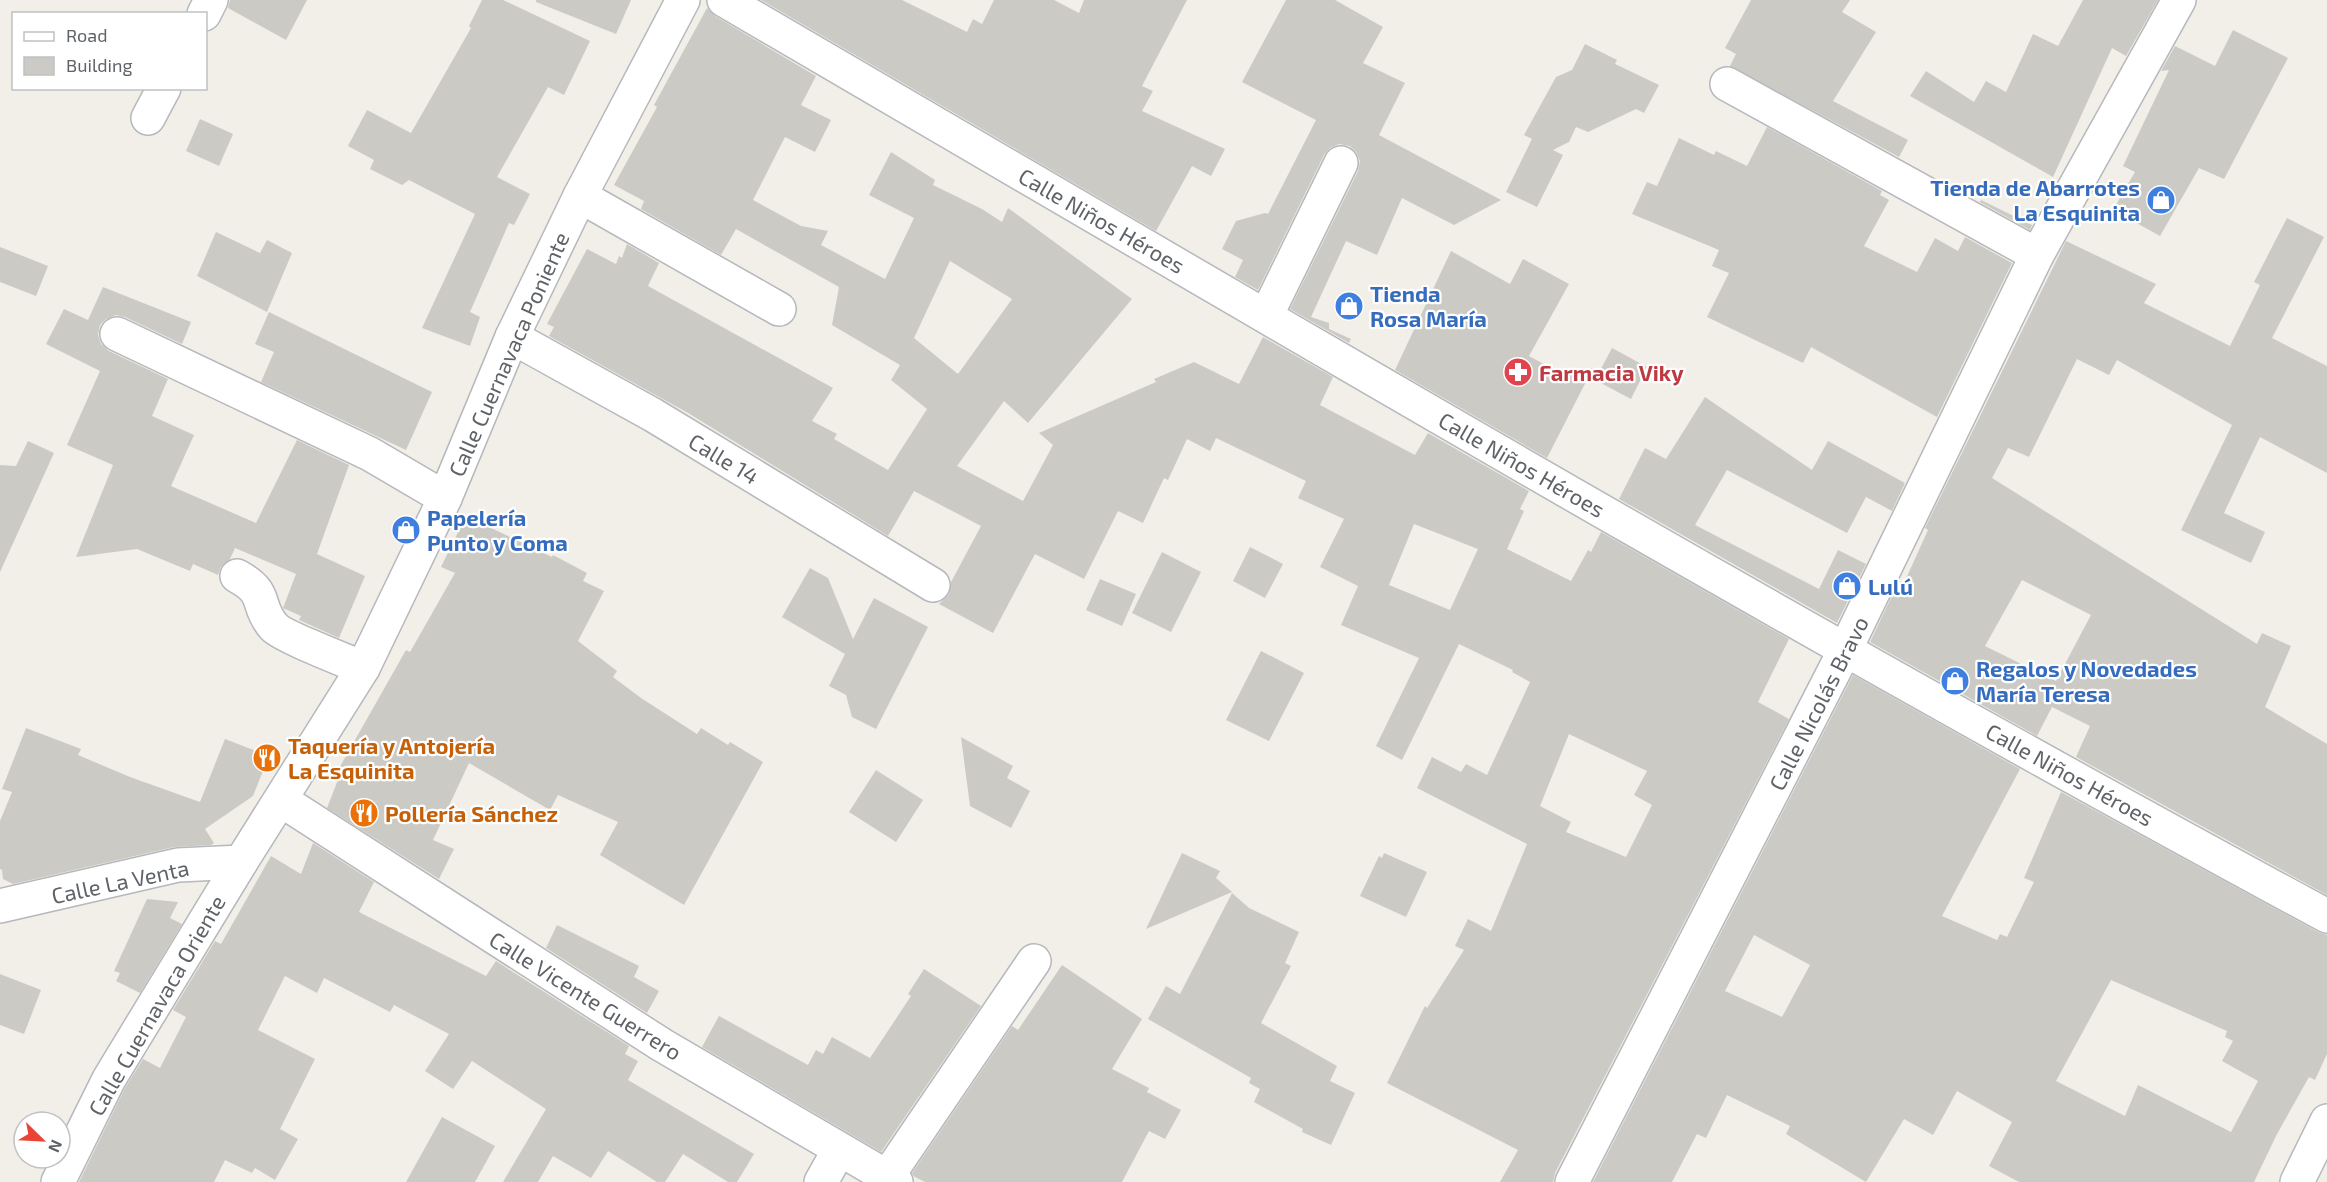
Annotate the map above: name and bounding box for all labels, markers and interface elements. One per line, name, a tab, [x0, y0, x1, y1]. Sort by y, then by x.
legend	[12, 12, 207, 90]
text: Road	[66, 24, 107, 46]
text: Building	[66, 54, 133, 76]
street label: Calle Niños Héroes	[1014, 162, 1190, 278]
place label: Tienda de Abarrotes La Esquinita	[1930, 174, 2140, 225]
shop icon: Tienda de Abarrotes La Esquinita	[2145, 184, 2177, 216]
street label: Calle Cuernavaca Poniente	[442, 228, 574, 480]
place label: Tienda Rosa María	[1370, 280, 1487, 331]
shop icon: Tienda Rosa María	[1333, 290, 1365, 322]
pharmacy icon: Farmacia Viky	[1502, 356, 1534, 388]
place label: Farmacia Viky	[1539, 359, 1684, 386]
street label: Calle Niños Héroes	[1434, 406, 1610, 522]
street label: Calle 14	[684, 427, 764, 489]
place label: Papelería Punto y Coma	[427, 504, 568, 556]
shop icon: Papelería Punto y Coma	[390, 514, 422, 546]
shop icon: Lulú	[1831, 570, 1863, 602]
place label: Lulú	[1868, 573, 1913, 599]
street label: Calle Nicolás Bravo	[1763, 612, 1873, 794]
place label: Regalos y Novedades María Teresa	[1976, 655, 2197, 706]
shop icon: Regalos y Novedades María Teresa	[1939, 665, 1971, 697]
street label: Calle Niños Héroes	[1982, 717, 2158, 831]
place label: Taquería y Antojería La Esquinita	[288, 732, 495, 783]
restaurant icon: Taquería y Antojería La Esquinita	[251, 742, 283, 774]
restaurant icon: Pollería Sánchez	[348, 797, 380, 829]
place label: Pollería Sánchez	[385, 800, 558, 826]
street label: Calle La Venta	[49, 854, 191, 908]
street label: Calle Cuernavaca Oriente	[82, 890, 230, 1120]
street label: Calle Vicente Guerrero	[485, 925, 687, 1065]
north arrow	[12, 1110, 72, 1170]
text: N	[45, 1137, 67, 1155]

